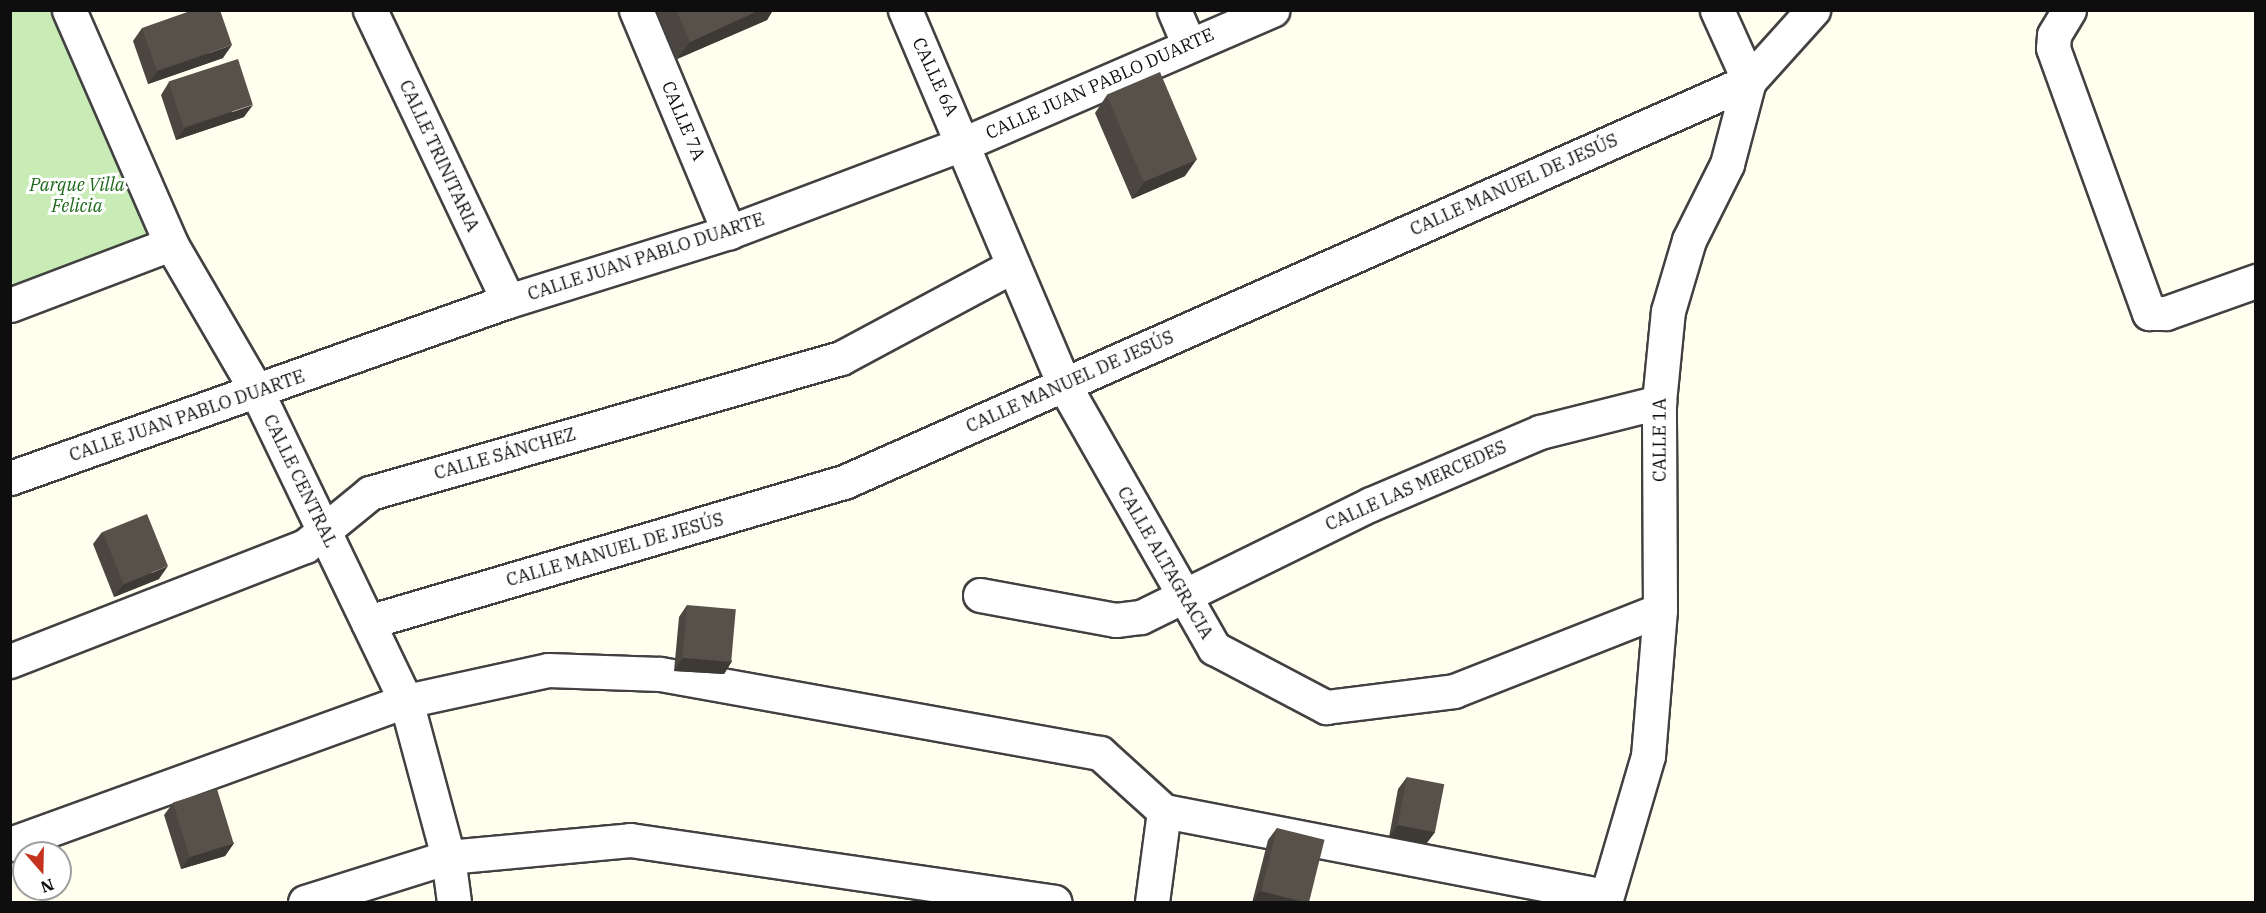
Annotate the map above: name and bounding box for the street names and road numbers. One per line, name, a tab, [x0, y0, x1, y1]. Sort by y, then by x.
street label: CALLE JUAN PABLO DUARTE	[983, 24, 1217, 144]
street label: CALLE 6A	[907, 34, 963, 120]
street label: CALLE TRINITARIA	[394, 77, 484, 235]
street label: CALLE 7A	[657, 78, 709, 164]
street label: CALLE MANUEL DE JESÚS	[1407, 129, 1621, 241]
street label: CALLE JUAN PABLO DUARTE	[525, 208, 767, 306]
street label: CALLE MANUEL DE JESÚS	[963, 326, 1177, 438]
street label: CALLE JUAN PABLO DUARTE	[66, 365, 308, 467]
street label: CALLE 1A	[1649, 398, 1671, 482]
street label: CALLE CENTRAL	[258, 411, 342, 551]
street label: CALLE SÁNCHEZ	[432, 423, 578, 485]
street label: CALLE LAS MERCEDES	[1322, 436, 1510, 536]
street label: CALLE ALTAGRACIA	[1112, 483, 1218, 643]
street label: CALLE MANUEL DE JESÚS	[504, 509, 726, 591]

